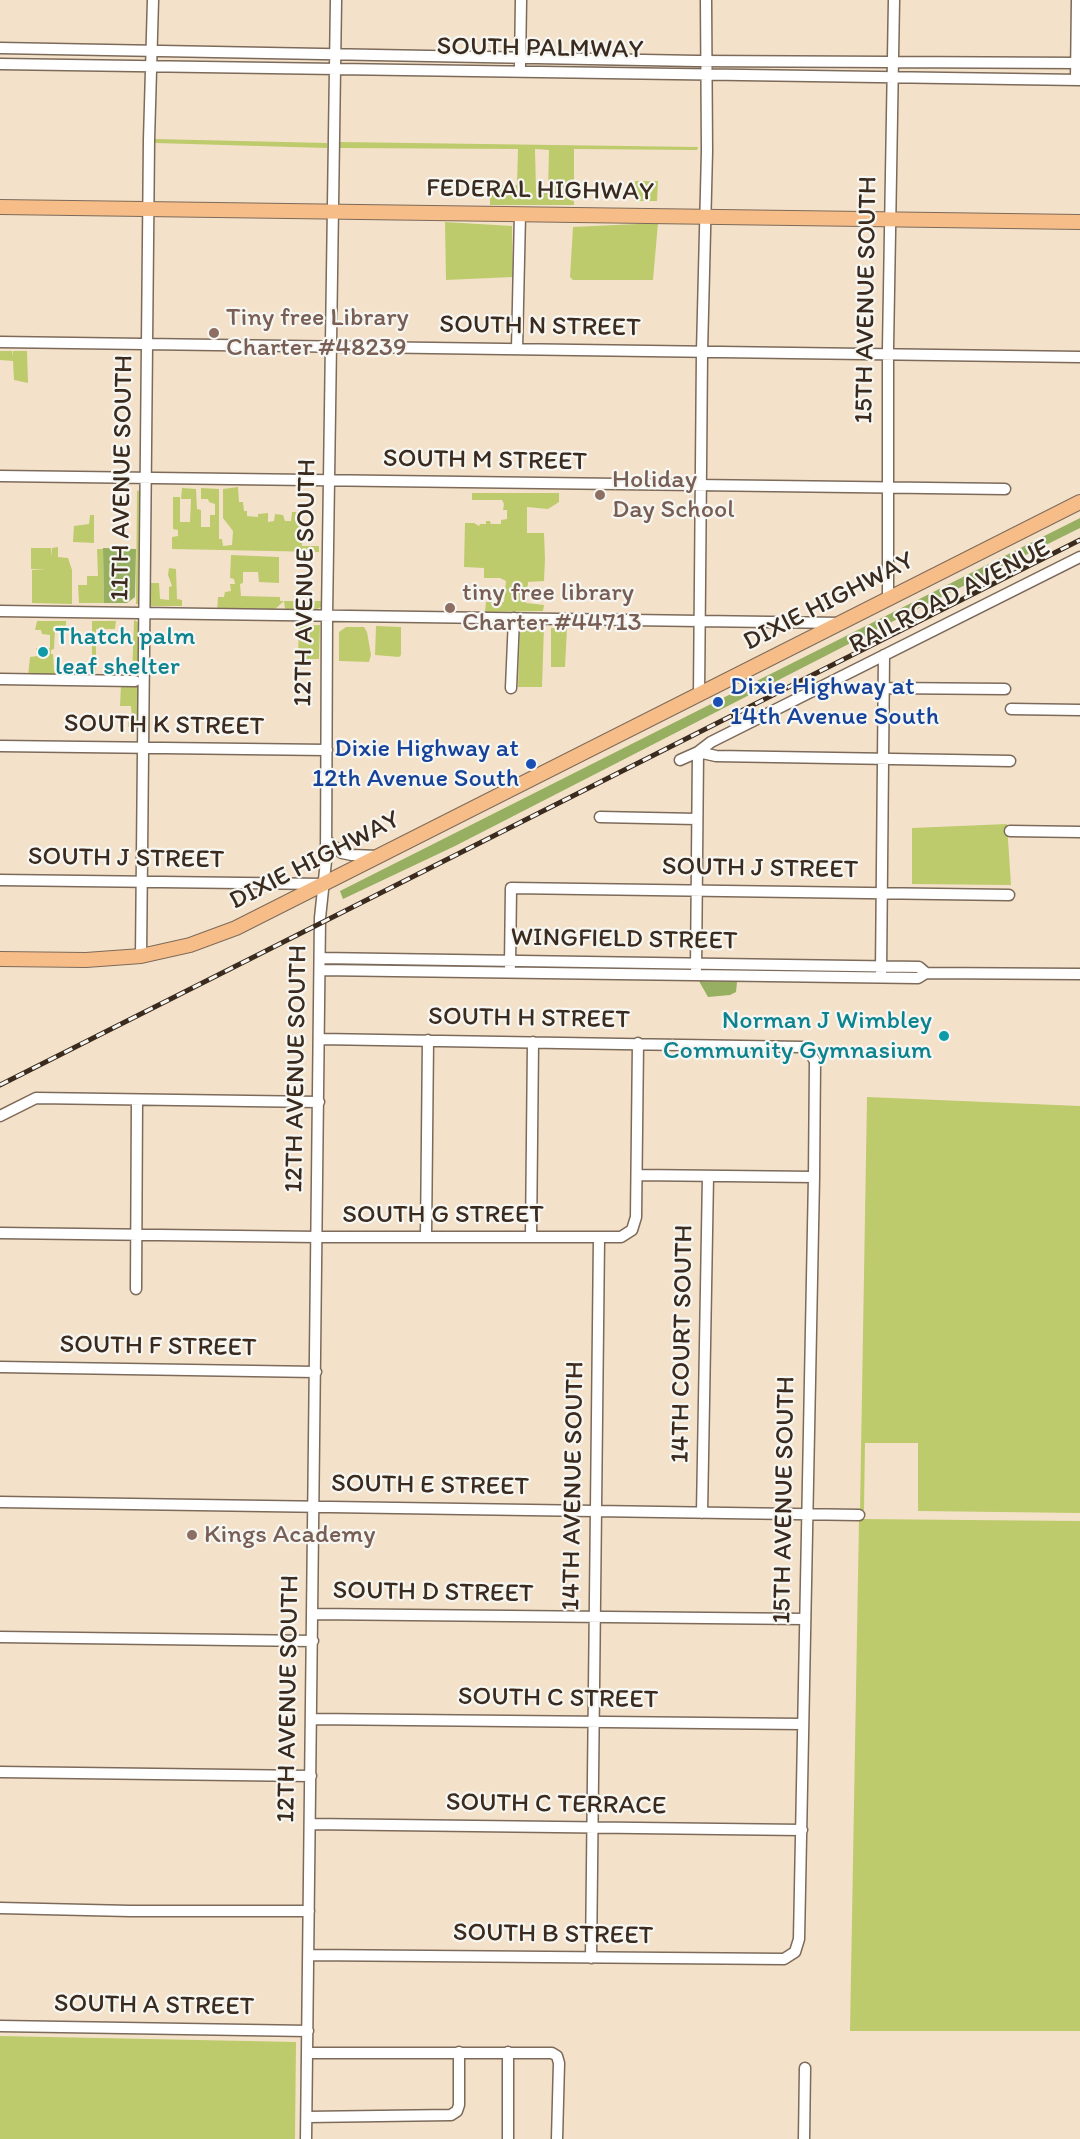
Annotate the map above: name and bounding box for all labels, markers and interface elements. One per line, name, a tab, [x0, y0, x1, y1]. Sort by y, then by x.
street label: SOUTH PALMWAY	[436, 32, 644, 66]
street label: FEDERAL HIGHWAY	[426, 173, 654, 209]
street label: 15TH AVENUE SOUTH	[849, 176, 885, 424]
place label: Tiny free Library Charter #48239	[226, 302, 409, 364]
street label: SOUTH N STREET	[439, 310, 641, 344]
marker: Tiny free Library Charter #48239	[207, 326, 221, 340]
street label: 11TH AVENUE SOUTH	[105, 355, 141, 601]
street label: SOUTH M STREET	[383, 444, 587, 478]
street label: 12TH AVENUE SOUTH	[288, 459, 324, 707]
place label: Holiday Day School	[612, 464, 735, 526]
marker: Holiday Day School	[593, 488, 607, 502]
street label: RAILROAD AVENUE	[844, 533, 1056, 661]
street label: DIXIE HIGHWAY	[739, 546, 919, 658]
place label: tiny free library Charter #44713	[462, 577, 642, 638]
marker: tiny free library Charter #44713	[443, 601, 457, 615]
place label: Thatch palm leaf shelter	[55, 621, 195, 682]
marker: Thatch palm leaf shelter	[36, 645, 50, 659]
place label: Dixie Highway at 14th Avenue South	[730, 671, 939, 732]
marker: Dixie Highway at 14th Avenue South	[711, 695, 725, 709]
street label: SOUTH K STREET	[64, 709, 264, 743]
place label: Dixie Highway at 12th Avenue South	[312, 733, 519, 794]
marker: Dixie Highway at 12th Avenue South	[524, 757, 538, 771]
street label: DIXIE HIGHWAY	[225, 805, 405, 917]
street label: SOUTH J STREET	[28, 842, 224, 876]
street label: SOUTH J STREET	[662, 852, 858, 886]
street label: WINGFIELD STREET	[510, 922, 738, 958]
street label: 12TH AVENUE SOUTH	[279, 945, 315, 1193]
street label: SOUTH H STREET	[428, 1002, 630, 1036]
place label: Norman J Wimbley Community Gymnasium	[663, 1005, 932, 1066]
marker: Norman J Wimbley Community Gymnasium	[937, 1029, 951, 1043]
street label: SOUTH G STREET	[342, 1199, 544, 1231]
street label: 14TH COURT SOUTH	[665, 1224, 701, 1464]
street label: SOUTH F STREET	[59, 1330, 257, 1364]
street label: 14TH AVENUE SOUTH	[556, 1361, 592, 1611]
street label: 15TH AVENUE SOUTH	[767, 1376, 803, 1624]
street label: SOUTH E STREET	[331, 1469, 529, 1503]
place label: Kings Academy	[204, 1519, 375, 1551]
marker: Kings Academy	[185, 1528, 199, 1542]
street label: 12TH AVENUE SOUTH	[271, 1575, 307, 1823]
street label: SOUTH D STREET	[332, 1576, 534, 1610]
street label: SOUTH C STREET	[458, 1682, 658, 1716]
street label: SOUTH C TERRACE	[445, 1787, 667, 1823]
street label: SOUTH B STREET	[453, 1918, 653, 1952]
street label: SOUTH A STREET	[54, 1989, 254, 2023]

